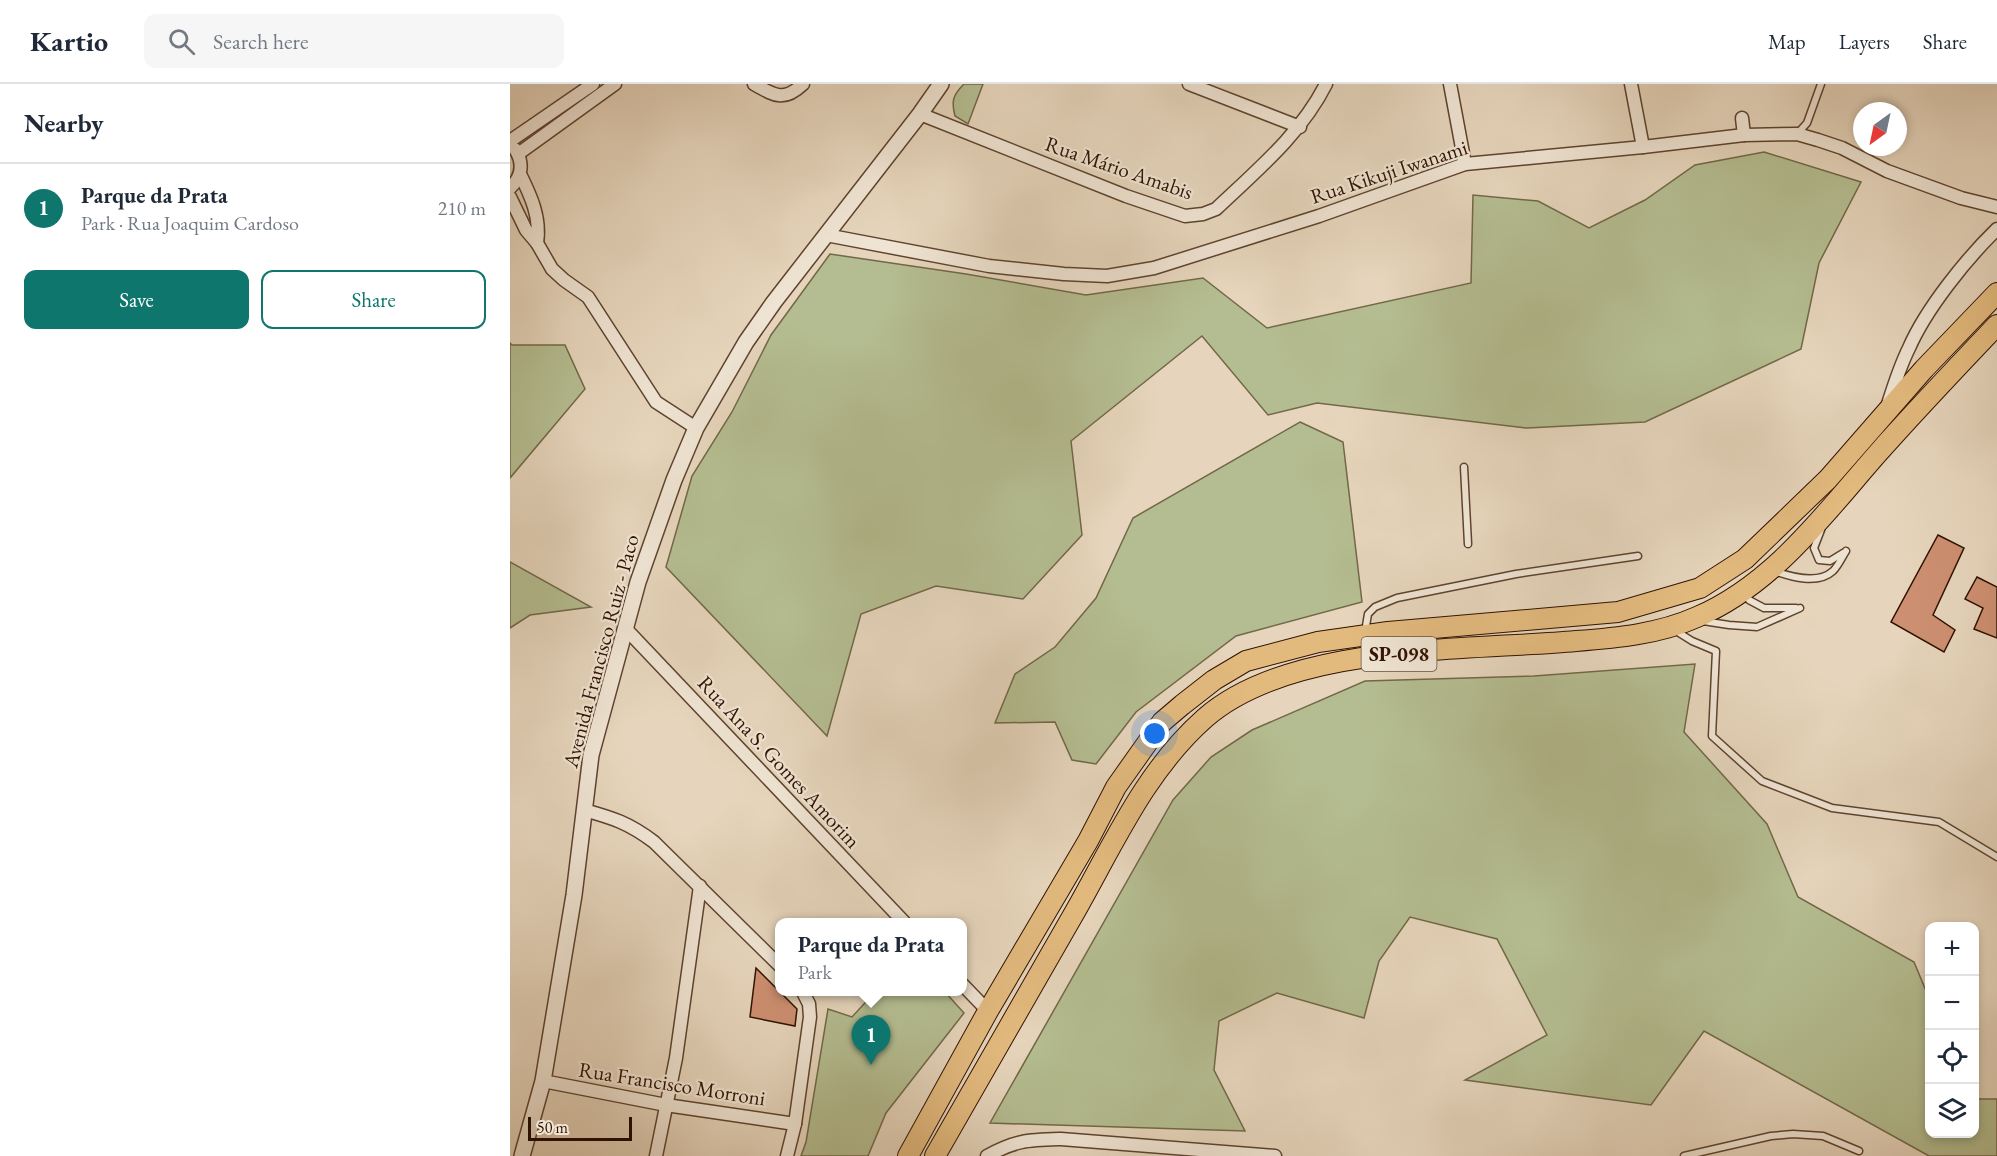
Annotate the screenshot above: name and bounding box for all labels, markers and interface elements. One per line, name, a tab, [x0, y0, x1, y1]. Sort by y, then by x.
search box	[144, 14, 564, 68]
text: Kartio	[30, 23, 108, 59]
icon: search	[165, 25, 198, 58]
text: Search here	[213, 27, 309, 56]
text: Map	[1768, 28, 1806, 55]
text: Layers	[1839, 28, 1890, 55]
text: Share	[1923, 28, 1967, 55]
north arrow	[1853, 102, 1907, 156]
text: Nearby	[24, 106, 104, 140]
street label: Rua Mário Amabis	[1042, 130, 1197, 205]
street label: Rua Kikuji Iwanami	[1307, 133, 1471, 210]
text: Parque da Prata	[81, 181, 228, 210]
text: 1	[38, 195, 49, 221]
text: 210 m	[438, 195, 486, 221]
text: Park · Rua Joaquim Cardoso	[81, 210, 299, 236]
button: Save	[24, 270, 249, 329]
button: Share	[261, 270, 486, 329]
street label: Avenida Francisco Ruiz - Paco	[556, 531, 645, 771]
road number: SP-098	[1362, 637, 1436, 671]
street label: Rua Ana S. Gomes Amorim	[692, 670, 867, 854]
your location	[1140, 719, 1169, 748]
popup	[775, 918, 967, 996]
map controls	[1925, 922, 1979, 1138]
button: +	[1925, 922, 1979, 976]
text: Parque da Prata	[798, 930, 944, 959]
text: Park	[798, 959, 832, 985]
button: −	[1925, 976, 1979, 1030]
pin: 1	[852, 1016, 890, 1065]
button: locate	[1925, 1030, 1979, 1084]
street label: Rua Francisco Morroni	[577, 1055, 767, 1112]
button: layers	[1925, 1084, 1979, 1138]
scale bar	[528, 1114, 632, 1142]
text: 50 m	[537, 1117, 568, 1138]

